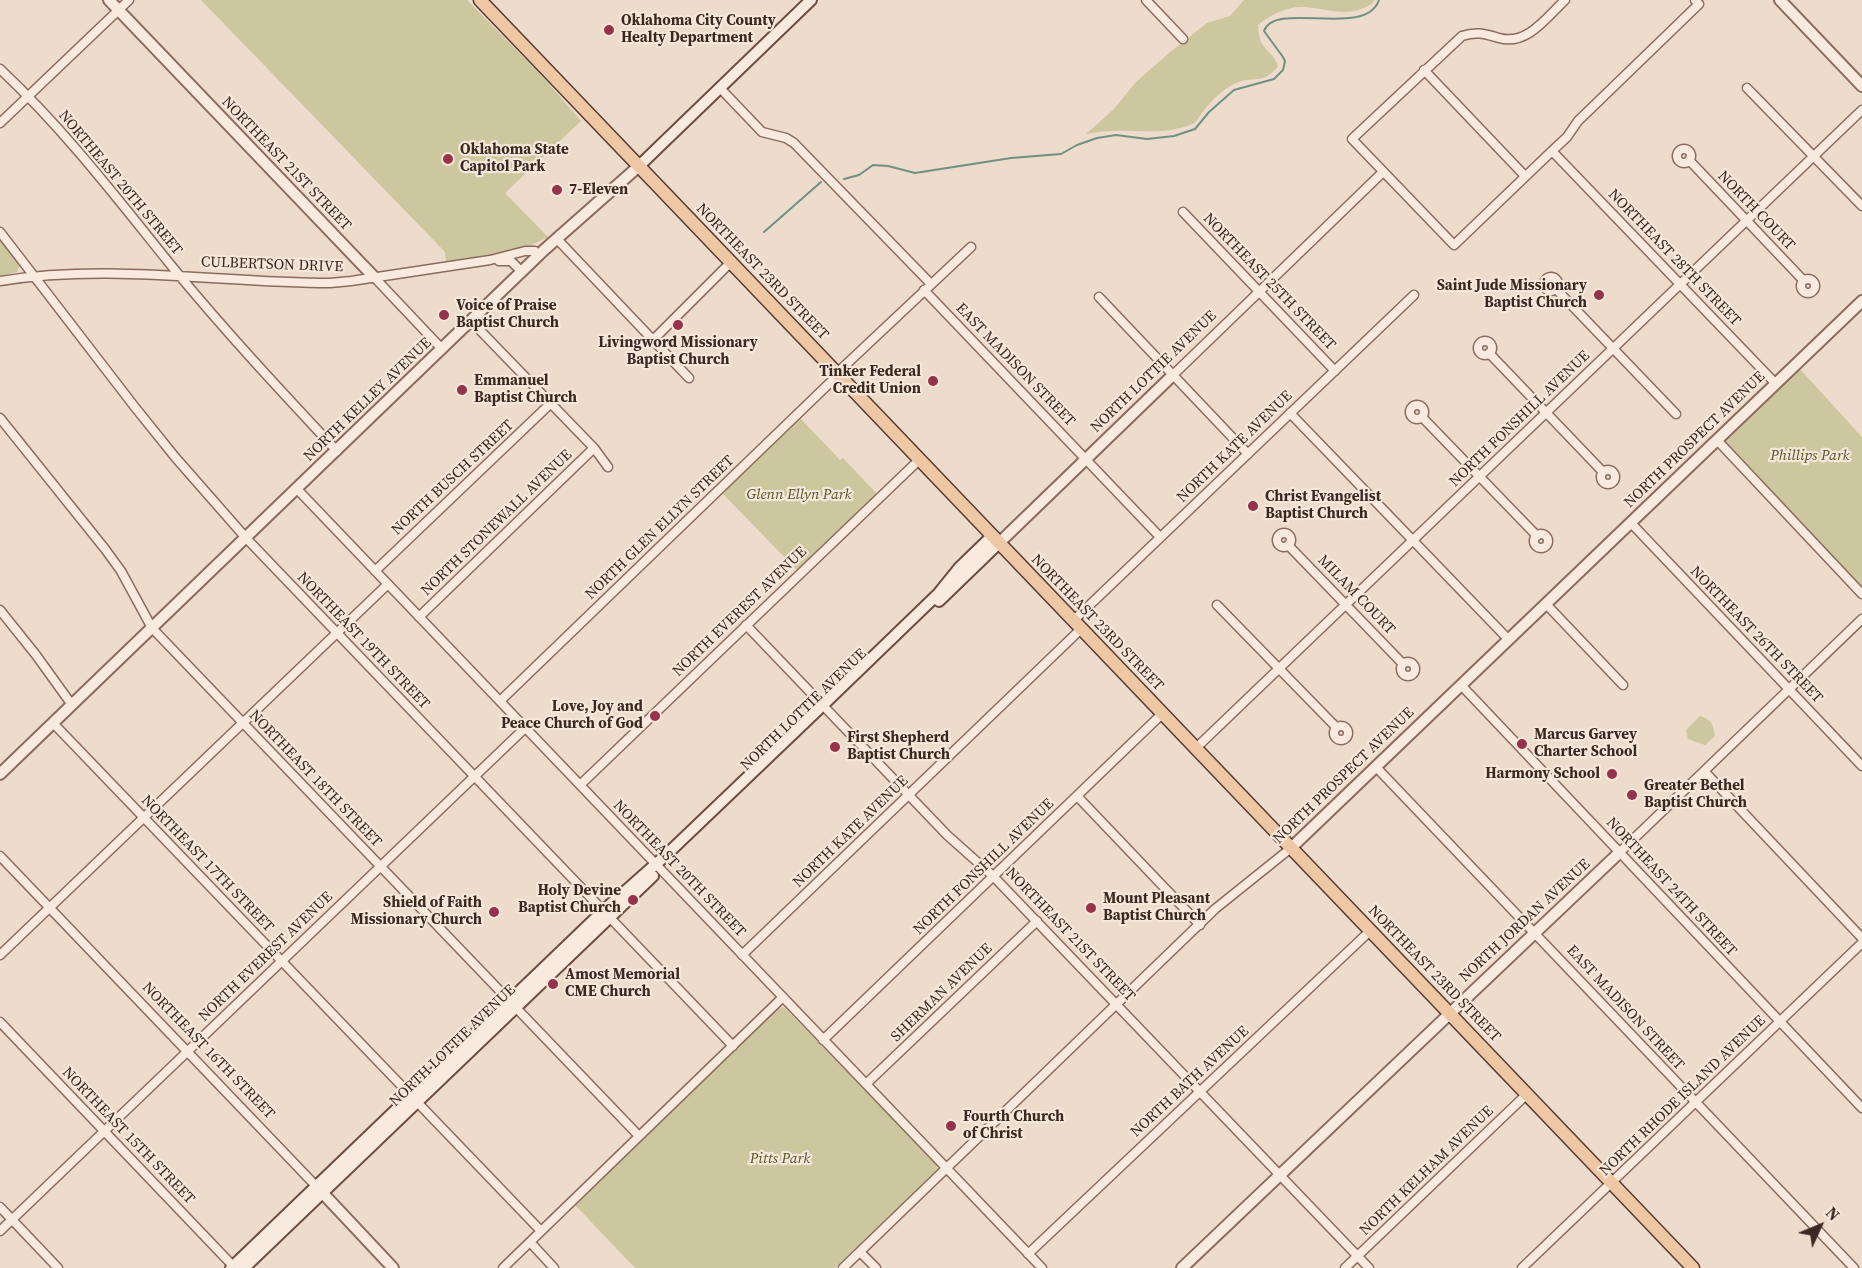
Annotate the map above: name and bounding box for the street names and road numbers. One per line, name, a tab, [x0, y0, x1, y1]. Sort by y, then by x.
street label: NORTHEAST 21ST STREET	[217, 93, 355, 235]
street label: NORTHEAST 20TH STREET	[54, 107, 186, 259]
street label: NORTH COURT	[1714, 168, 1798, 254]
street label: NORTHEAST 28TH STREET	[1604, 186, 1744, 330]
street label: NORTHEAST 23RD STREET	[692, 200, 832, 344]
street label: NORTHEAST 25TH STREET	[1199, 210, 1339, 354]
street label: CULBERTSON DRIVE	[201, 254, 343, 276]
street label: EAST MADISON STREET	[951, 300, 1079, 430]
street label: NORTH LOTTIE AVENUE	[1087, 307, 1221, 437]
street label: NORTH KELLEY AVENUE	[300, 334, 436, 466]
street label: NORTH FONSHILL AVENUE	[1446, 347, 1594, 491]
street label: NORTH PROSPECT AVENUE	[1621, 368, 1769, 512]
street label: NORTH KATE AVENUE	[1174, 387, 1296, 507]
street label: NORTH BUSCH STREET	[388, 417, 518, 539]
street label: NORTH STONEWALL AVENUE	[418, 446, 576, 600]
street label: NORTH GLEN ELLYN STREET	[582, 452, 738, 604]
street label: NORTH EVEREST AVENUE	[669, 543, 811, 681]
street label: NORTHEAST 23RD STREET	[1027, 551, 1167, 695]
street label: MILAM COURT	[1314, 551, 1398, 639]
street label: NORTHEAST 26TH STREET	[1686, 563, 1826, 707]
street label: NORTHEAST 19TH STREET	[293, 569, 433, 713]
street label: NORTH LOTTIE AVENUE	[737, 645, 871, 775]
street label: NORTH PROSPECT AVENUE	[1270, 704, 1418, 848]
street label: NORTHEAST 18TH STREET	[245, 707, 385, 851]
street label: NORTH KATE AVENUE	[790, 772, 912, 892]
street label: NORTHEAST 17TH STREET	[137, 792, 277, 936]
street label: NORTH FONSHILL AVENUE	[910, 795, 1058, 939]
street label: NORTHEAST 20TH STREET	[609, 797, 749, 941]
street label: NORTHEAST 24TH STREET	[1602, 814, 1740, 960]
street label: NORTH JORDAN AVENUE	[1456, 856, 1594, 986]
street label: NORTHEAST 21ST STREET	[1001, 864, 1139, 1006]
street label: NORTH EVEREST AVENUE	[195, 888, 337, 1026]
street label: NORTHEAST 23RD STREET	[1364, 902, 1504, 1046]
street label: SHERMAN AVENUE	[888, 940, 996, 1046]
street label: EAST MADISON STREET	[1562, 942, 1688, 1074]
street label: NORTHEAST 16TH STREET	[138, 979, 278, 1123]
street label: NORTH LOTTIE AVENUE	[386, 981, 520, 1111]
street label: NORTH RHODE ISLAND AVENUE	[1596, 1012, 1770, 1180]
street label: NORTH BATH AVENUE	[1127, 1023, 1253, 1141]
street label: NORTHEAST 15TH STREET	[58, 1064, 198, 1208]
street label: NORTH KELHAM AVENUE	[1356, 1102, 1498, 1240]

